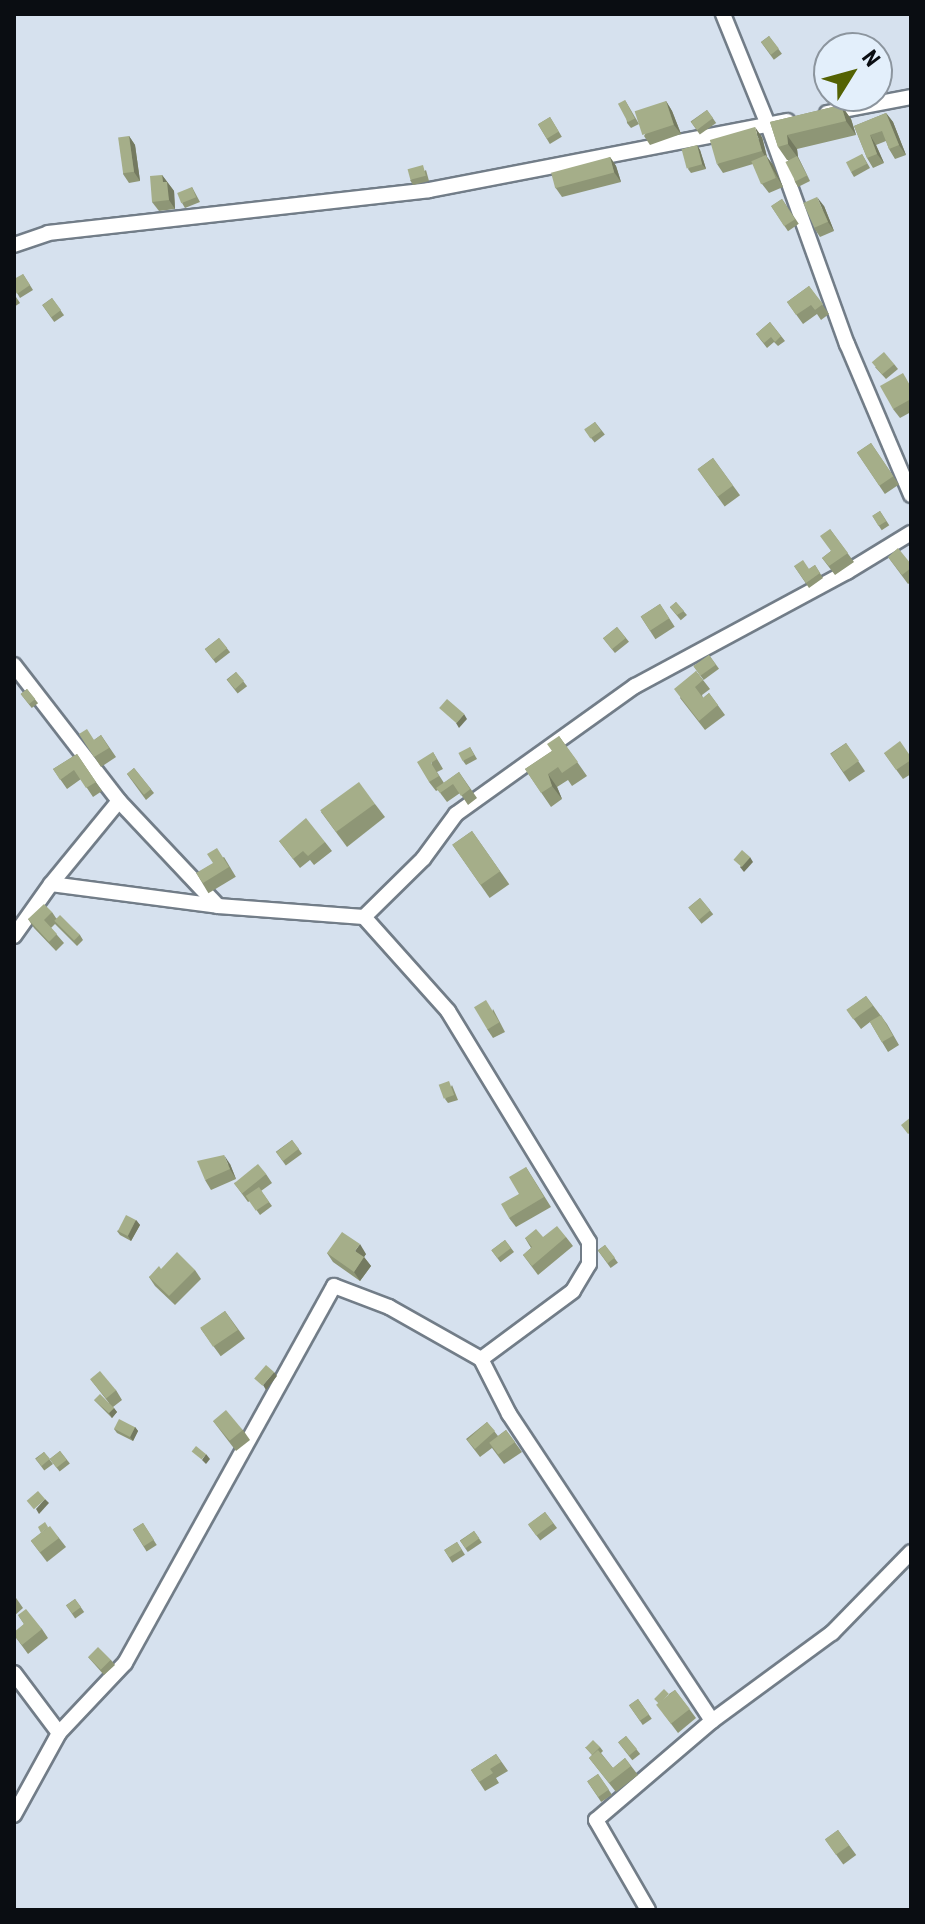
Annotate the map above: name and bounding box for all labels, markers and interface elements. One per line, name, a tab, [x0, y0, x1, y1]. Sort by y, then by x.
north arrow	[813, 32, 893, 112]
text: N	[857, 46, 885, 71]

